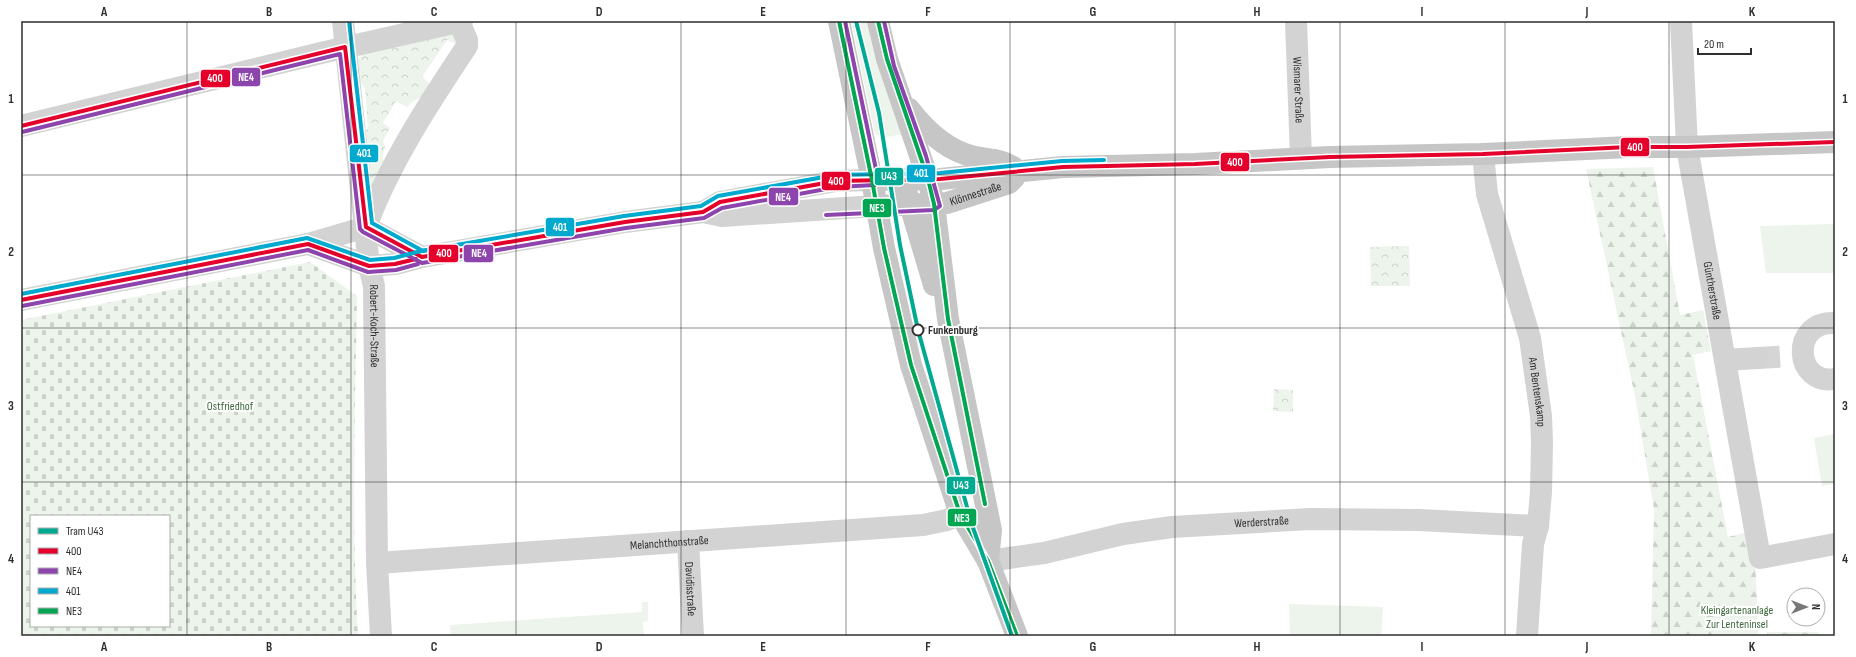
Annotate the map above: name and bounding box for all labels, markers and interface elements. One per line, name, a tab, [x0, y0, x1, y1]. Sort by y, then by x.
text: A	[100, 4, 108, 20]
text: B	[266, 4, 272, 20]
text: C	[431, 4, 438, 20]
text: D	[596, 4, 603, 20]
text: E	[760, 4, 766, 20]
text: F	[925, 4, 931, 20]
text: G	[1090, 4, 1097, 20]
text: H	[1254, 4, 1261, 20]
text: I	[1421, 4, 1424, 20]
text: J	[1585, 4, 1589, 20]
text: K	[1749, 4, 1756, 20]
scale bar	[1698, 30, 1751, 56]
text: 20 m	[1704, 37, 1724, 52]
street label: Wismarer Straße	[1290, 56, 1307, 124]
line badge: NE4	[231, 67, 261, 87]
line badge: 400	[200, 69, 231, 88]
text: NE4	[238, 71, 254, 84]
text: 400	[207, 72, 223, 85]
text: 1	[8, 91, 14, 107]
text: 1	[1842, 91, 1848, 107]
line badge: 400	[1620, 137, 1650, 157]
text: 400	[1627, 141, 1643, 154]
line badge: 401	[349, 144, 379, 163]
text: 401	[357, 147, 372, 160]
line badge: 400	[1220, 152, 1250, 172]
text: 400	[1227, 156, 1243, 169]
line badge: 401	[906, 164, 936, 183]
line badge: U43	[874, 167, 904, 186]
text: 401	[914, 167, 929, 180]
text: U43	[881, 170, 897, 183]
line badge: 400	[821, 171, 851, 191]
text: 400	[828, 175, 844, 188]
street label: Klönnestraße	[948, 178, 1003, 209]
line badge: NE4	[768, 187, 799, 206]
text: NE4	[775, 191, 791, 204]
line badge: NE3	[862, 198, 892, 218]
text: NE3	[869, 202, 885, 215]
line badge: 401	[545, 217, 575, 237]
text: 401	[553, 221, 568, 234]
text: 2	[8, 244, 14, 260]
line badge: 400	[428, 244, 459, 263]
line badge: NE4	[463, 244, 494, 263]
text: 2	[1842, 244, 1848, 260]
text: 400	[436, 247, 452, 260]
text: NE4	[471, 247, 487, 260]
street label: Güntherstraße	[1700, 260, 1725, 321]
street label: Robert-Koch-Straße	[366, 284, 382, 368]
marker: Funkenburg	[911, 323, 925, 337]
place label: Funkenburg	[928, 323, 978, 338]
street label: Am Bentenskamp	[1525, 355, 1549, 427]
text: 3	[8, 398, 14, 414]
text: 3	[1842, 398, 1848, 414]
park label: Ostfriedhof	[207, 399, 254, 414]
line badge: U43	[946, 476, 976, 495]
text: U43	[953, 479, 969, 492]
line badge: NE3	[947, 508, 977, 527]
text: NE3	[954, 512, 970, 525]
street label: Werderstraße	[1234, 513, 1289, 531]
legend	[30, 515, 170, 627]
text: Tram U43	[66, 524, 104, 539]
street label: Melanchthonstraße	[630, 532, 709, 553]
text: 400	[66, 544, 82, 559]
text: 4	[8, 551, 14, 567]
text: 4	[1842, 551, 1848, 567]
street label: Davidisstraße	[682, 561, 699, 617]
text: NE4	[66, 564, 82, 579]
text: 401	[66, 584, 81, 599]
north arrow	[1786, 587, 1826, 627]
park label: Kleingartenanlage Zur Lenteninsel	[1701, 603, 1773, 632]
text: NE3	[66, 604, 82, 619]
text: N	[1809, 604, 1822, 610]
text: A	[100, 639, 108, 655]
text: B	[266, 639, 272, 655]
text: C	[431, 639, 438, 655]
text: D	[596, 639, 603, 655]
text: E	[760, 639, 766, 655]
text: F	[925, 639, 931, 655]
text: G	[1090, 639, 1097, 655]
text: H	[1254, 639, 1261, 655]
text: I	[1421, 639, 1424, 655]
text: J	[1585, 639, 1589, 655]
text: K	[1749, 639, 1756, 655]

